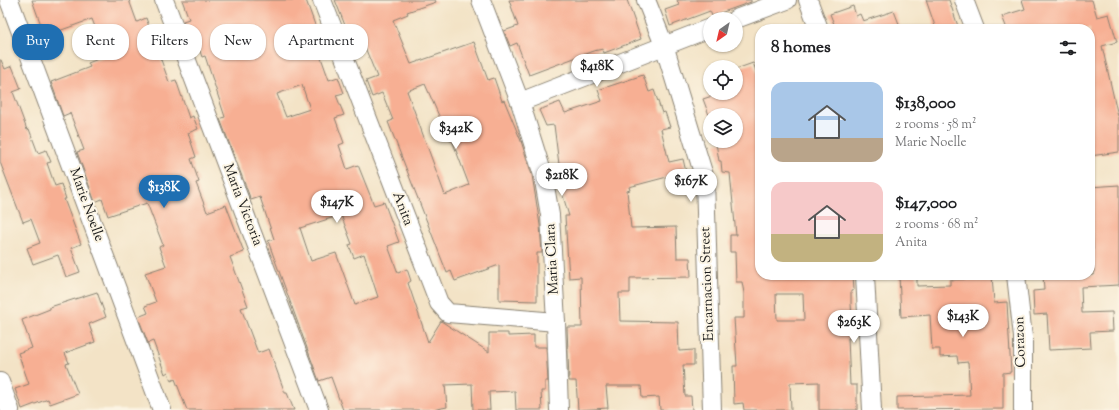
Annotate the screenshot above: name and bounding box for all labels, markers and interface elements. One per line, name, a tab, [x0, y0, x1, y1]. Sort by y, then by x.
north arrow	[703, 12, 743, 52]
map controls	[703, 12, 743, 148]
chip: Buy	[12, 24, 64, 60]
chip: Rent	[72, 24, 129, 60]
chip: Filters	[137, 24, 202, 60]
chip: New	[210, 24, 266, 60]
chip: Apartment	[274, 24, 368, 60]
text: 8 homes	[771, 36, 831, 60]
icon: filters	[1057, 37, 1079, 59]
pin: $418K	[569, 54, 625, 88]
text: $418K	[580, 58, 614, 76]
button: locate	[703, 60, 743, 100]
text: $138,000	[895, 92, 956, 116]
icon: home	[803, 98, 851, 146]
button: layers	[703, 108, 743, 148]
pin: $342K	[428, 116, 484, 150]
text: 2 rooms · 58 m²	[895, 116, 976, 134]
text: $342K	[439, 120, 473, 138]
text: Marie Noelle	[895, 134, 967, 152]
street label: Maria Victoria	[217, 161, 267, 249]
pin: $218K	[534, 163, 590, 197]
street label: Marie Noelle	[63, 165, 109, 245]
text: $218K	[545, 167, 579, 185]
pin: $167K	[663, 169, 719, 203]
text: $167K	[674, 173, 708, 191]
pin: $138K	[136, 175, 192, 209]
text: $138K	[148, 179, 180, 197]
street label: Anita	[386, 189, 418, 229]
pin: $147K	[309, 190, 365, 224]
text: $147,000	[895, 192, 957, 216]
text: $147K	[320, 194, 354, 212]
icon: home	[803, 198, 851, 246]
text: 2 rooms · 68 m²	[895, 216, 979, 234]
street label: Maria Clara	[541, 223, 565, 295]
street label: Encarnacion Street	[696, 226, 720, 341]
text: Anita	[895, 234, 927, 252]
pin: $143K	[935, 304, 991, 338]
text: $143K	[947, 308, 979, 326]
pin: $263K	[826, 310, 882, 344]
text: $263K	[837, 314, 871, 332]
street label: Corazon	[1010, 316, 1032, 368]

